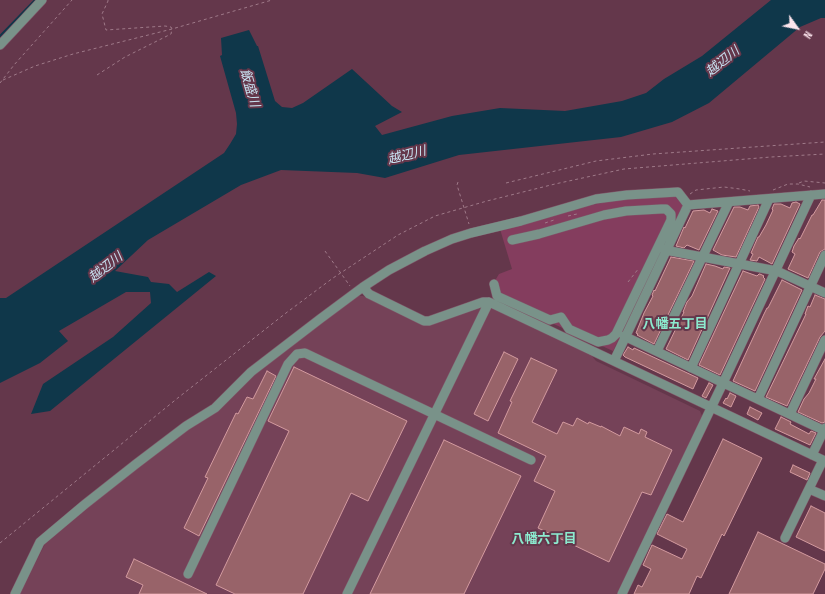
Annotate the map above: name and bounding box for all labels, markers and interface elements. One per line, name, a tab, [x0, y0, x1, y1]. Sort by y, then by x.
north arrow	[777, 8, 817, 48]
text: N	[800, 29, 815, 41]
water label: 越辺川	[703, 44, 743, 80]
water label: 飯盛川	[236, 67, 262, 109]
water label: 越辺川	[386, 144, 428, 168]
water label: 越辺川	[86, 250, 126, 286]
district label: 八幡五丁目	[643, 317, 707, 333]
district label: 八幡六丁目	[512, 532, 576, 548]

